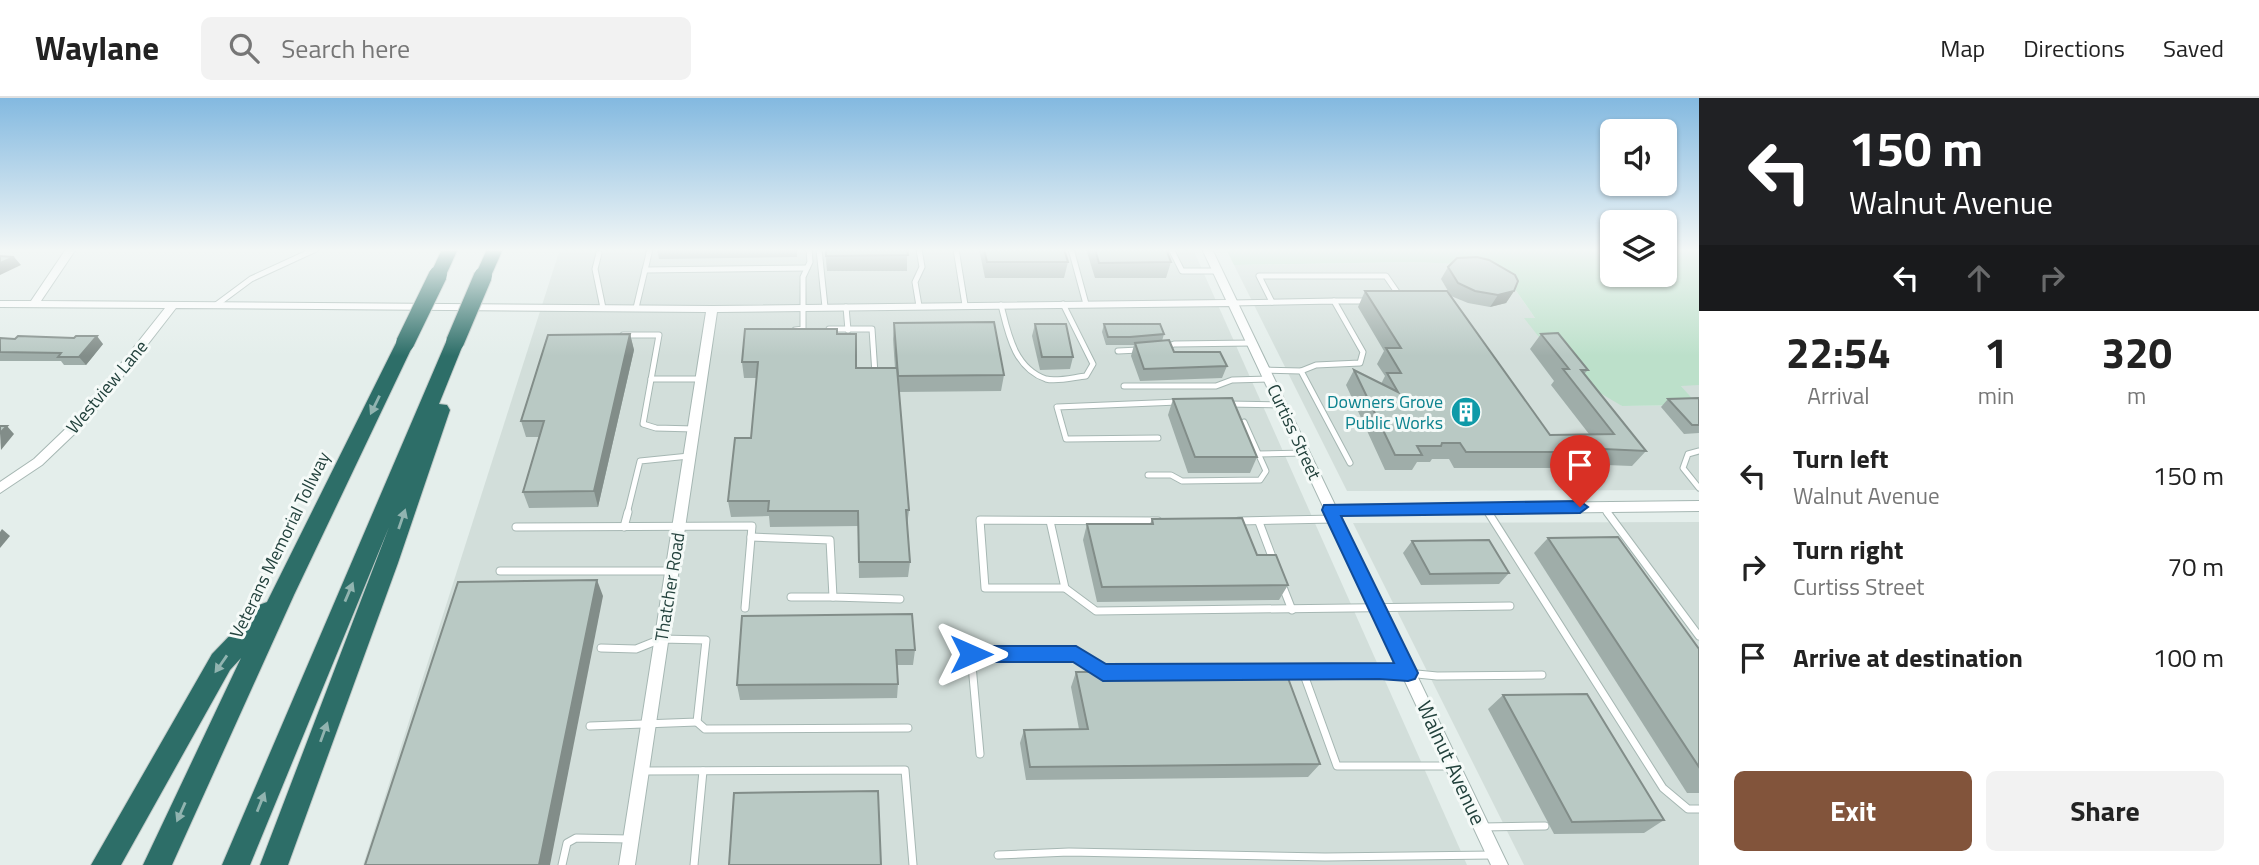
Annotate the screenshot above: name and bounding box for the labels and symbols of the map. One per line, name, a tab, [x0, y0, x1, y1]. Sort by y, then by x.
street label: Westview Lane	[59, 334, 154, 439]
street label: Curtiss Street	[1261, 380, 1329, 485]
place label: Downers Grove Public Works	[1327, 388, 1443, 436]
one-way arrow	[369, 395, 381, 415]
building icon: Downers Grove Public Works	[1449, 395, 1483, 429]
pin	[1550, 435, 1610, 507]
street label: Veterans Memorial Tollway	[223, 447, 337, 643]
one-way arrow	[397, 508, 408, 529]
street label: Thatcher Road	[648, 530, 691, 643]
one-way arrow	[344, 581, 355, 602]
position arrow	[934, 617, 1008, 691]
one-way arrow	[214, 655, 228, 673]
street label: Walnut Avenue	[1409, 695, 1495, 830]
one-way arrow	[318, 722, 329, 743]
one-way arrow	[256, 791, 267, 812]
one-way arrow	[175, 802, 187, 822]

